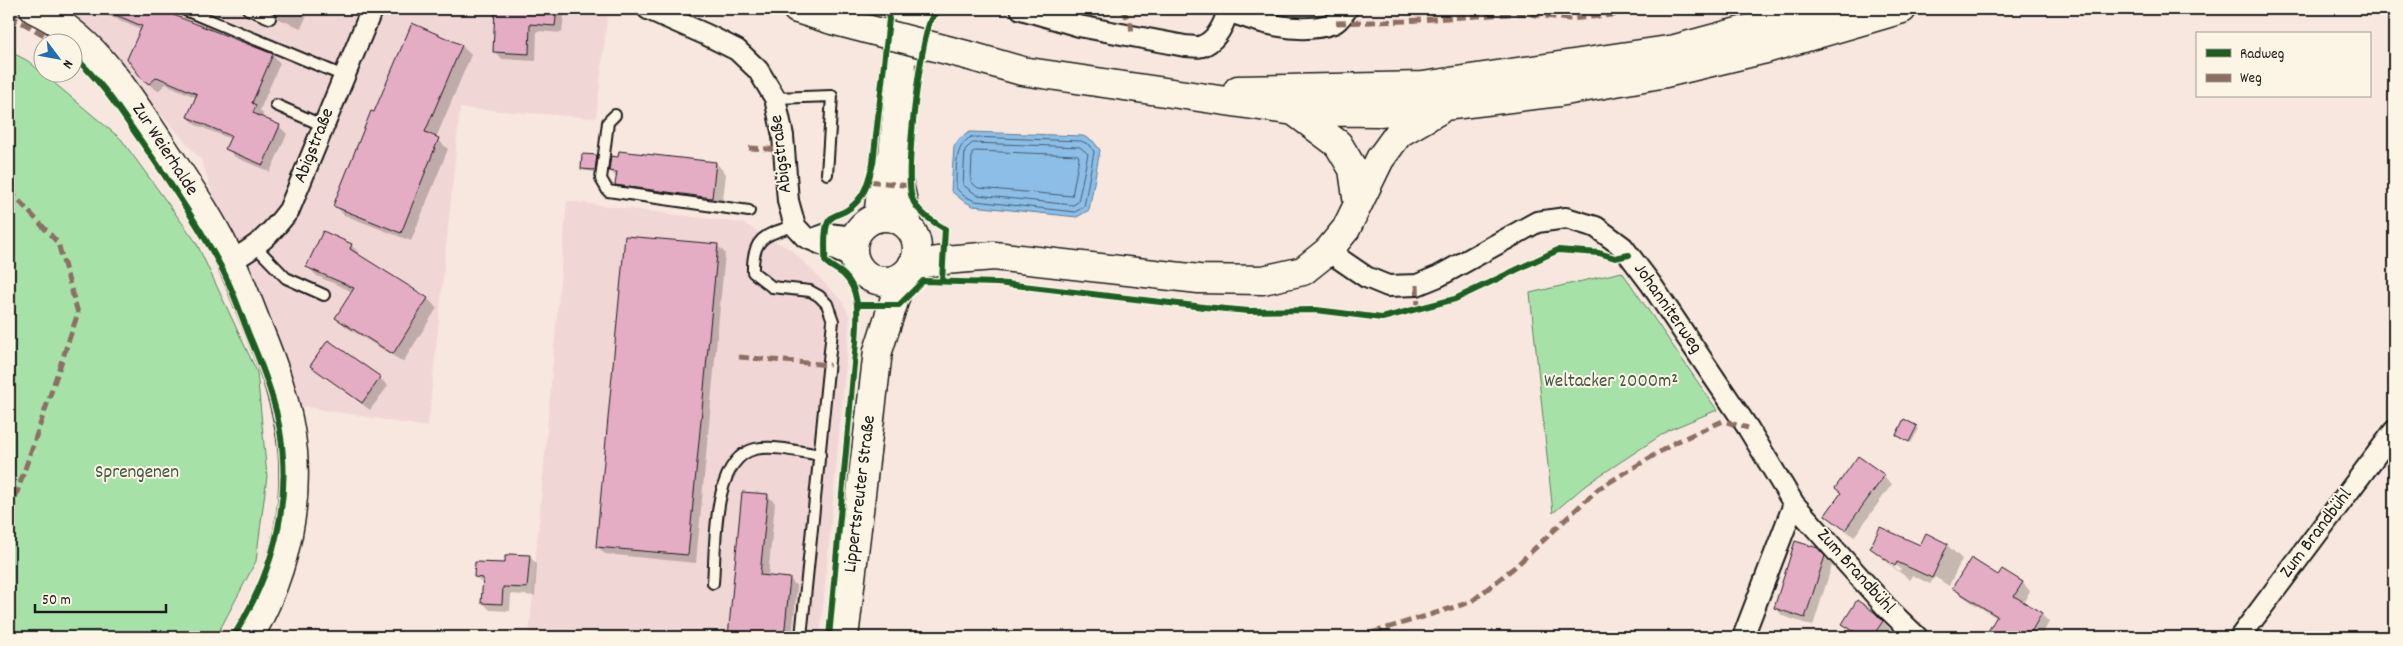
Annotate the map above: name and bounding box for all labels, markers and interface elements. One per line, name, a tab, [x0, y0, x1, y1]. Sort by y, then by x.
north arrow	[32, 32, 82, 82]
legend	[2196, 32, 2370, 98]
text: Radweg	[2240, 44, 2284, 66]
text: N	[57, 56, 78, 72]
text: Weg	[2240, 68, 2262, 90]
street label: Zur Weierhalde	[124, 98, 204, 202]
street label: Abigstraße	[288, 104, 342, 188]
street label: Abigstraße	[764, 113, 800, 195]
street label: Johanniterweg	[1626, 258, 1708, 360]
park label: Weltacker 2000m²	[1544, 369, 1678, 396]
street label: Lippertsreuter Straße	[838, 414, 884, 574]
park label: Sprengenen	[95, 460, 179, 487]
street label: Zum Brandbühl	[2274, 483, 2360, 585]
street label: Zum Brandbühl	[1809, 523, 1901, 621]
scale bar	[35, 581, 166, 613]
text: 50 m	[42, 590, 71, 612]

